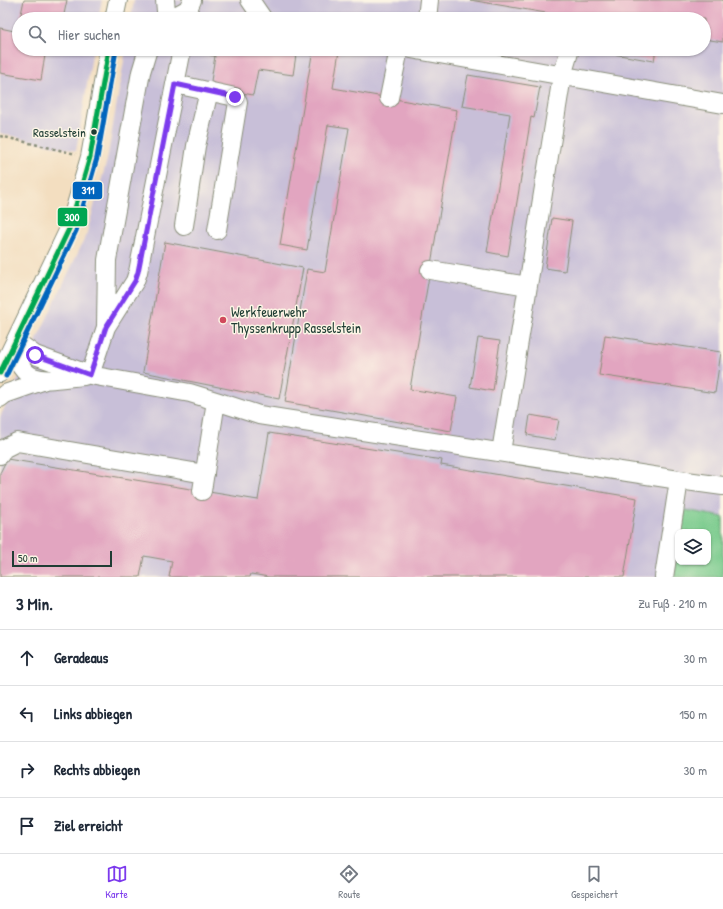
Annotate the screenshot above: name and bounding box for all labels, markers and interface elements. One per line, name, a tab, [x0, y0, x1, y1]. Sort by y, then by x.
search box	[12, 12, 711, 56]
icon: search	[26, 23, 48, 45]
text: Hier suchen	[58, 24, 120, 45]
route end	[226, 88, 244, 106]
place label: Rasselstein	[33, 123, 86, 141]
marker: Rasselstein	[89, 127, 99, 137]
line badge: 311	[72, 181, 103, 200]
text: 311	[82, 183, 94, 197]
line badge: 300	[57, 207, 88, 227]
text: 300	[65, 210, 79, 224]
place label: Werkfeuerwehr Thyssenkrupp Rasselstein	[231, 302, 361, 338]
marker: Werkfeuerwehr Thyssenkrupp Rasselstein	[218, 315, 228, 325]
route start	[26, 346, 44, 364]
map controls	[675, 529, 711, 565]
button: layers	[675, 529, 711, 565]
scale bar	[12, 549, 112, 568]
text: 50 m	[18, 551, 38, 565]
text: 3 Min.	[16, 592, 53, 615]
text: Zu Fuß · 210 m	[638, 594, 707, 612]
icon: ahead	[16, 647, 38, 669]
text: Geradeaus	[54, 647, 108, 668]
text: 30 m	[684, 649, 707, 667]
icon: left	[16, 703, 38, 725]
text: Links abbiegen	[54, 703, 132, 724]
text: 150 m	[679, 705, 707, 723]
icon: right	[16, 759, 38, 781]
text: Rechts abbiegen	[54, 759, 140, 780]
text: 30 m	[684, 761, 707, 779]
icon: arrive	[16, 815, 38, 837]
text: Ziel erreicht	[54, 815, 123, 836]
tab: Karte	[105, 863, 128, 901]
tab: Route	[338, 863, 360, 901]
tab: Gespeichert	[571, 863, 618, 901]

